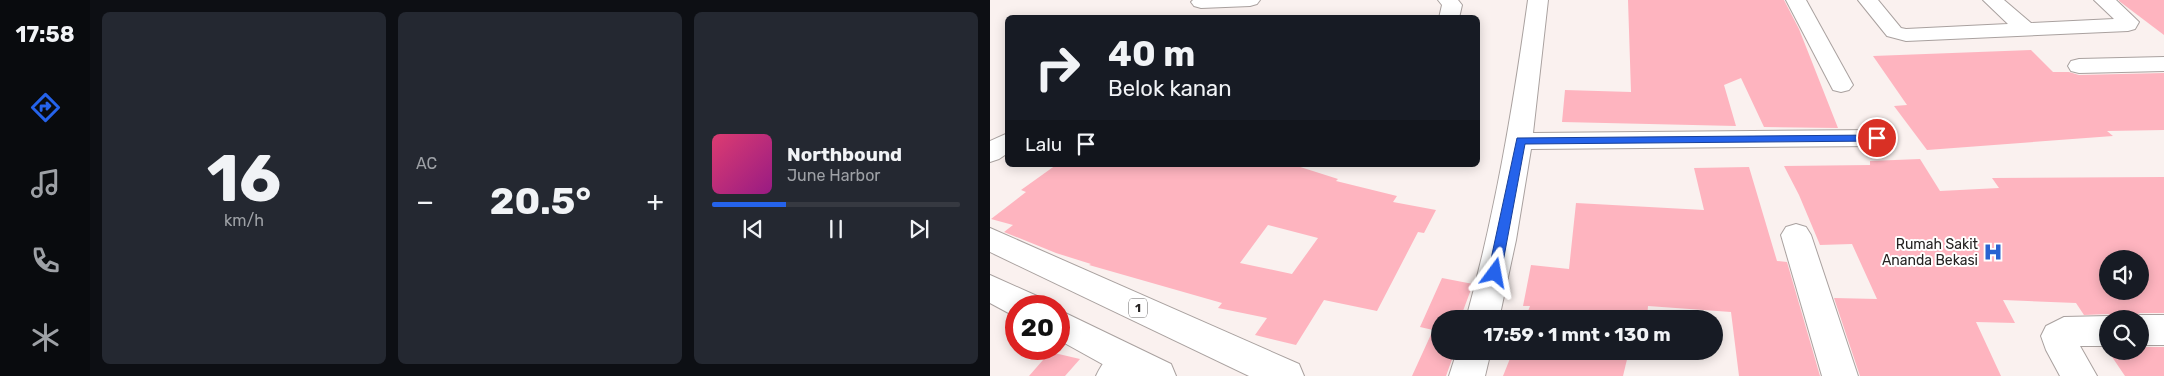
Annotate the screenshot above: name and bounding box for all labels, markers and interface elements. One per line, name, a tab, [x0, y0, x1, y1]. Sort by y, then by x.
text: 17:58	[15, 21, 75, 48]
text: 40 m	[1108, 33, 1195, 75]
icon: right	[1025, 35, 1090, 100]
text: Belok kanan	[1108, 75, 1232, 102]
icon: directions	[28, 90, 63, 125]
pin	[1856, 117, 1898, 159]
icon: arrive	[1863, 124, 1891, 152]
icon: arrive	[1072, 130, 1100, 158]
text: Lalu	[1025, 133, 1062, 156]
text: 16	[207, 140, 281, 217]
text: Northbound	[787, 143, 902, 166]
text: AC	[416, 154, 437, 173]
icon: music	[28, 166, 63, 201]
text: June Harbor	[787, 166, 880, 185]
text: 20.5°	[490, 178, 591, 224]
text: −	[416, 185, 434, 218]
text: +	[647, 185, 664, 218]
text: km/h	[224, 211, 264, 230]
icon: previous	[739, 215, 767, 243]
icon: pause	[822, 215, 850, 243]
icon: next	[905, 215, 933, 243]
place label: Rumah Sakit Ananda Bekasi	[1882, 236, 1979, 269]
hospital icon: Rumah Sakit Ananda Bekasi	[1982, 241, 2004, 263]
icon: phone	[28, 243, 63, 278]
position arrow	[1468, 246, 1520, 298]
map controls	[2099, 250, 2149, 360]
button: sound	[2099, 250, 2149, 300]
speed limit sign: 20	[1005, 295, 1070, 360]
road number: 1	[1129, 298, 1147, 318]
button: search	[2099, 310, 2149, 360]
icon: climate	[28, 320, 63, 355]
text: 17:59 · 1 mnt · 130 m	[1483, 323, 1671, 346]

